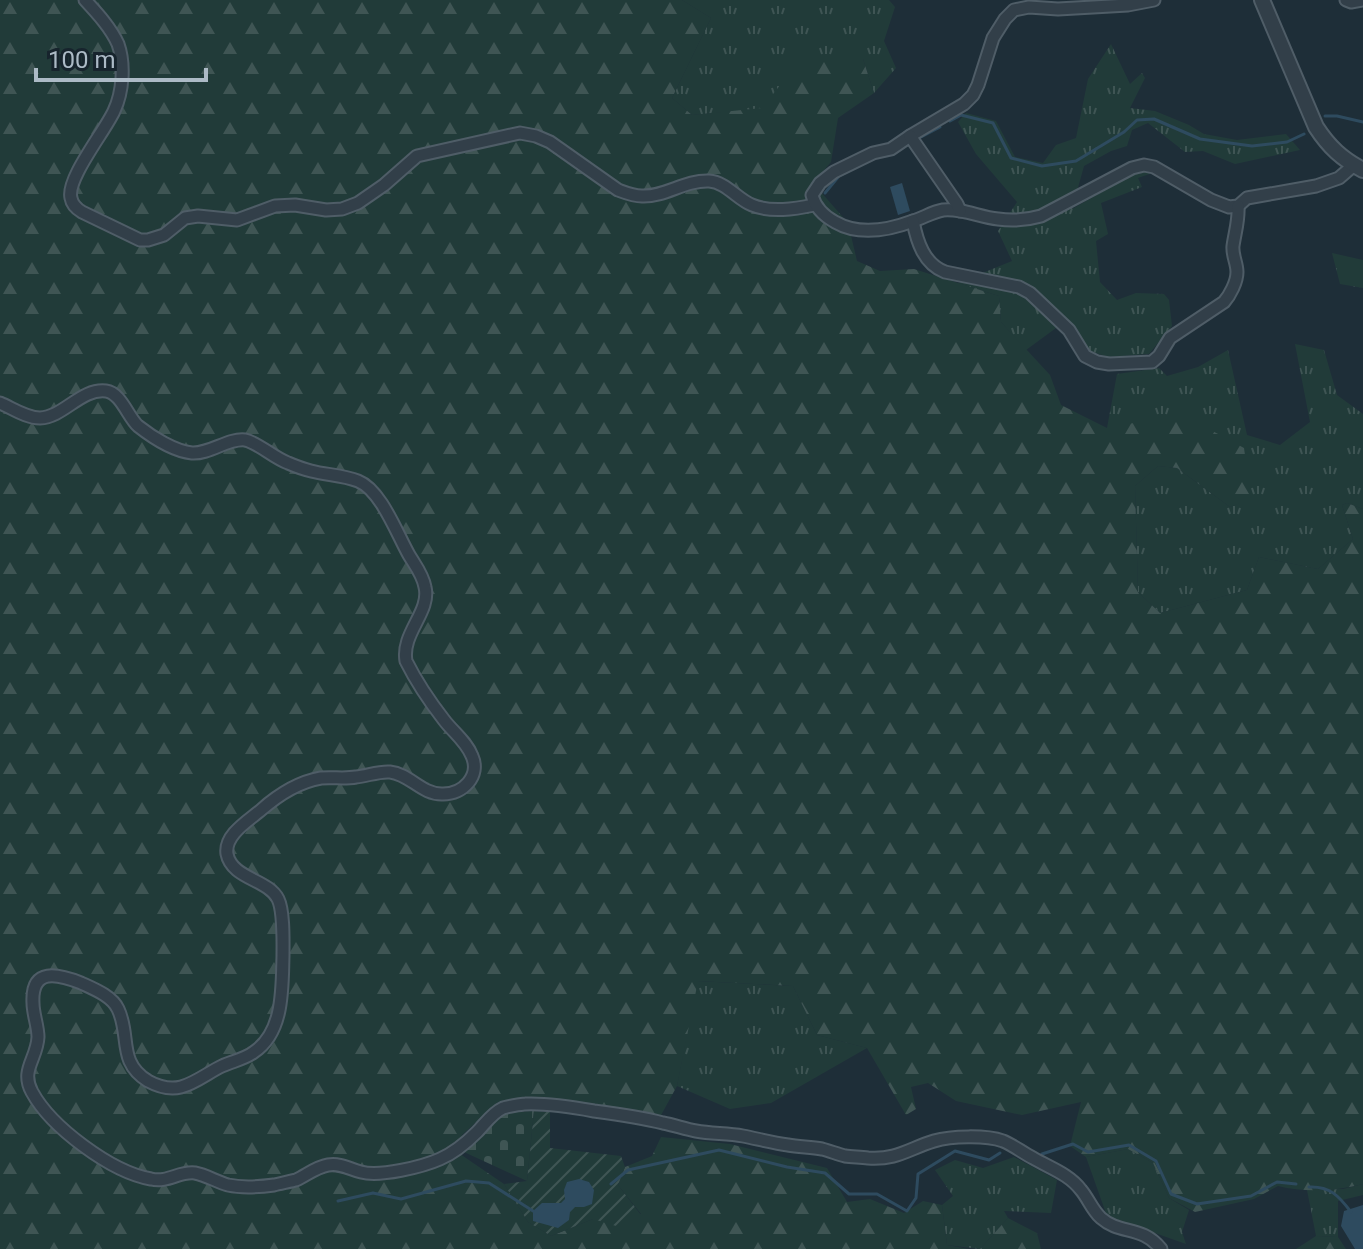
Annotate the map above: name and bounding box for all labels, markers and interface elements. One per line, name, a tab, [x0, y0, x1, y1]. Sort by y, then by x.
scale bar	[36, 32, 206, 82]
text: 100 m	[48, 46, 115, 74]

